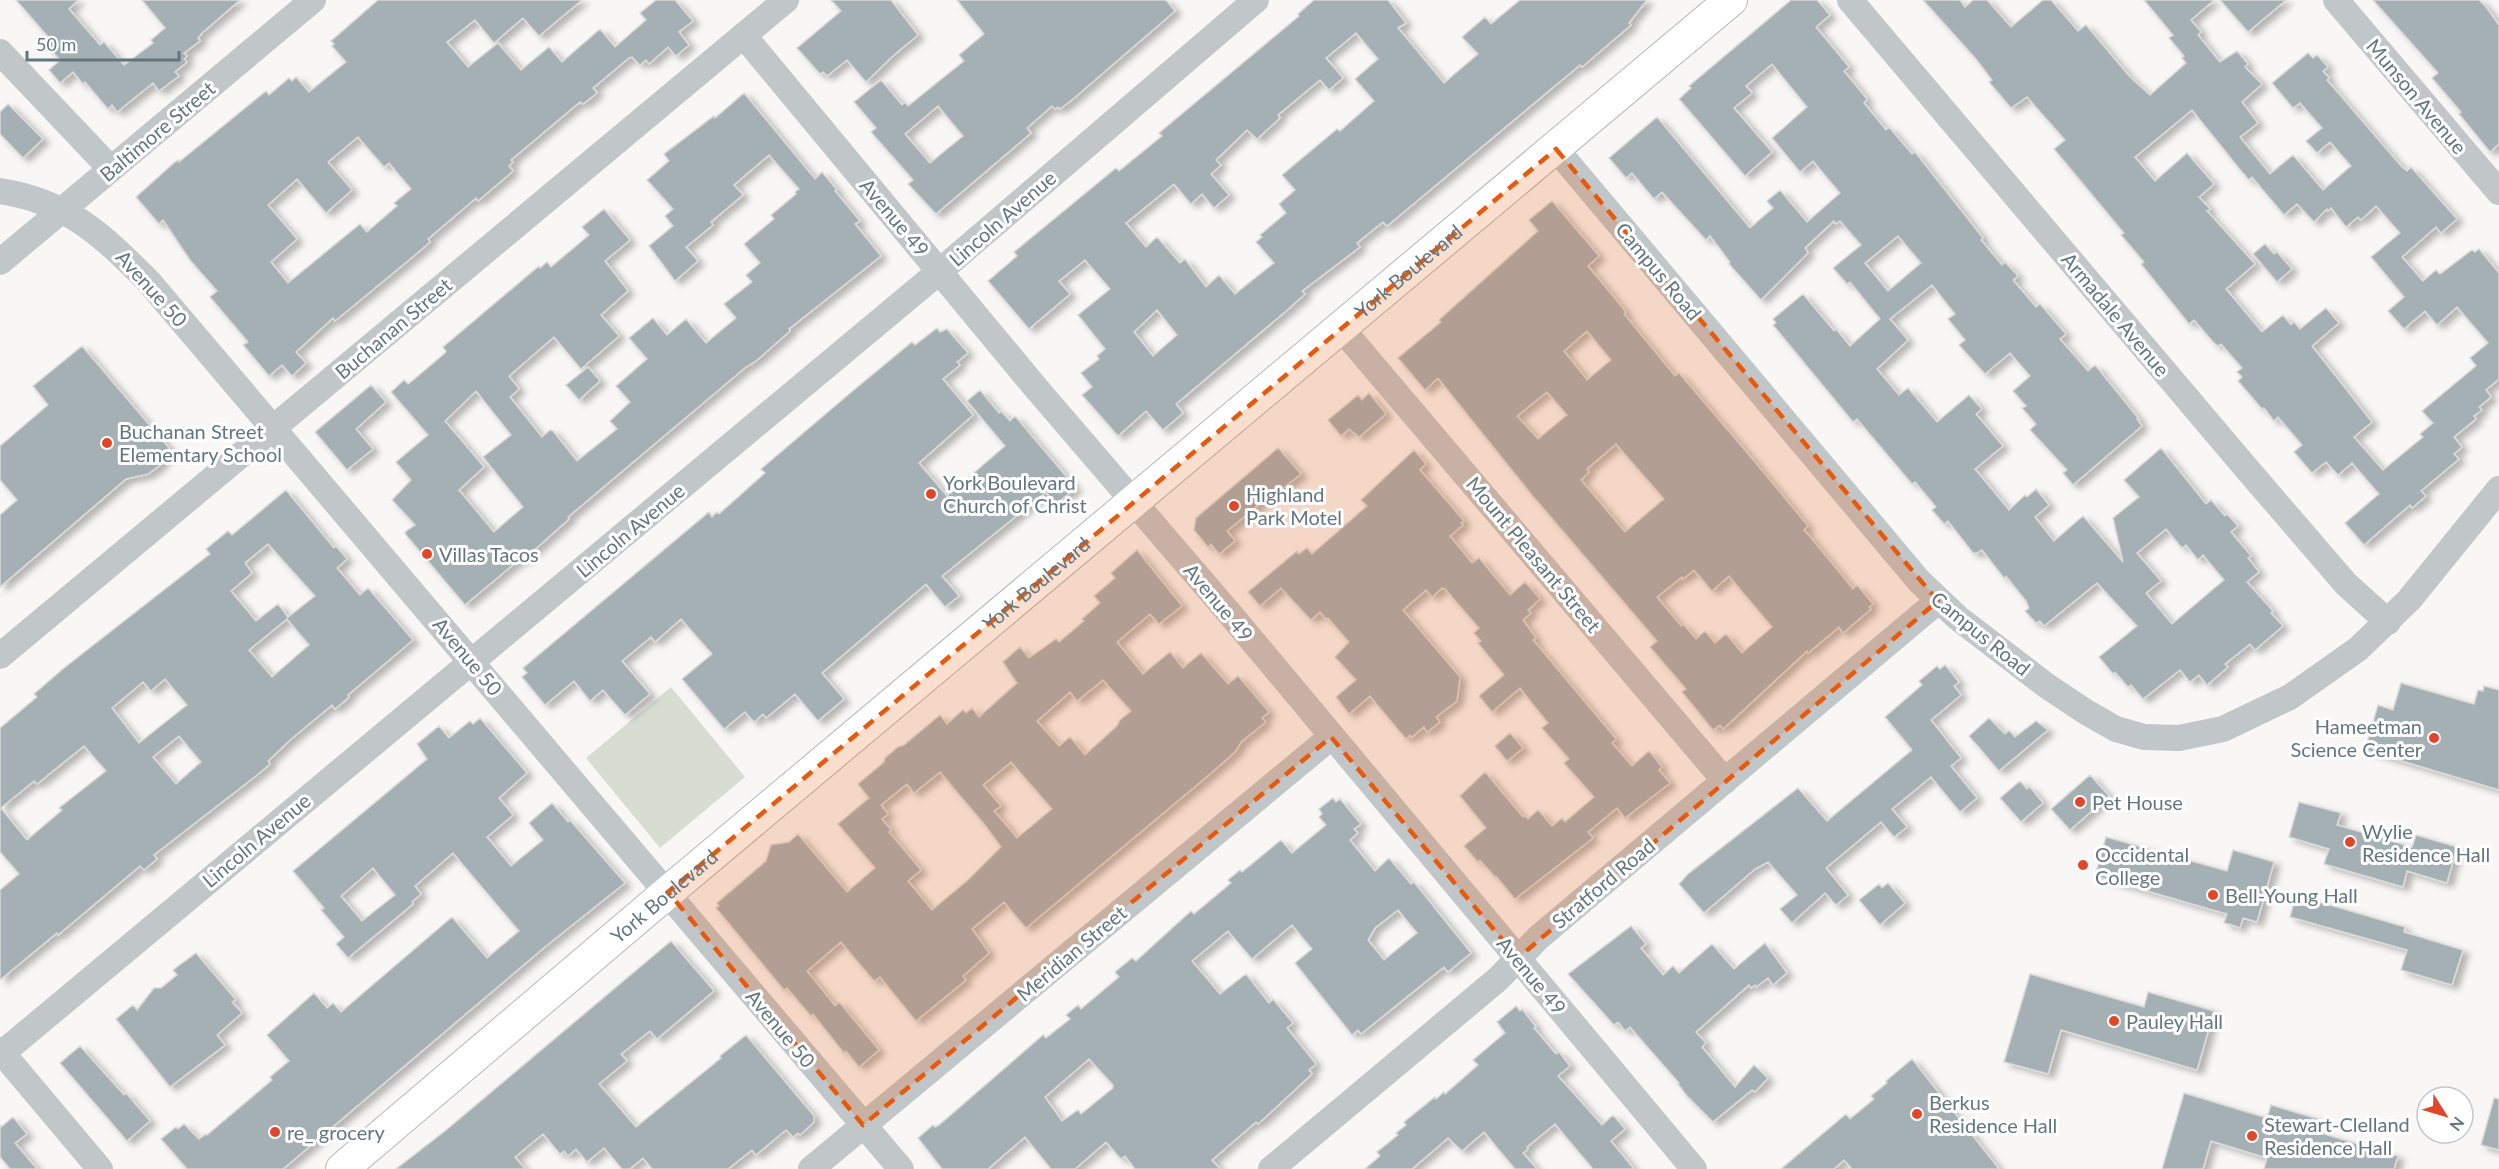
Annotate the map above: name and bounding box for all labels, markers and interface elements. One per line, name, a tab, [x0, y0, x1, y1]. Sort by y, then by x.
scale bar	[27, 24, 178, 62]
text: 50 m	[36, 33, 76, 55]
street label: Munson Avenue	[2362, 34, 2472, 158]
street label: Baltimore Street	[95, 76, 219, 186]
street label: Lincoln Avenue	[944, 165, 1060, 271]
street label: Avenue 49	[855, 173, 935, 261]
street label: Campus Road	[1611, 217, 1707, 325]
street label: York Boulevard	[1350, 219, 1467, 323]
street label: Avenue 50	[111, 245, 193, 331]
street label: Armadale Avenue	[2057, 247, 2175, 381]
street label: Buchanan Street	[330, 272, 456, 384]
place label: Buchanan Street Elementary School	[119, 419, 282, 466]
marker: Buchanan Street Elementary School	[100, 436, 114, 450]
place label: York Boulevard Church of Christ	[943, 470, 1087, 517]
street label: Mount Pleasant Street	[1462, 471, 1606, 637]
street label: Lincoln Avenue	[571, 478, 689, 582]
place label: Highland Park Motel	[1246, 482, 1342, 529]
marker: York Boulevard Church of Christ	[924, 487, 938, 501]
marker: Highland Park Motel	[1227, 499, 1241, 513]
street label: York Boulevard	[977, 531, 1094, 635]
place label: Villas Tacos	[439, 542, 539, 566]
marker: Villas Tacos	[420, 547, 434, 561]
street label: Avenue 49	[1179, 558, 1259, 646]
street label: Campus Road	[1927, 586, 2035, 680]
street label: Avenue 50	[428, 612, 508, 700]
place label: Hameetman Science Center	[2290, 714, 2423, 761]
marker: Hameetman Science Center	[2427, 731, 2441, 745]
street label: Lincoln Avenue	[197, 788, 315, 892]
place label: Pet House	[2092, 790, 2183, 814]
marker: Pet House	[2073, 795, 2087, 809]
place label: Wylie Residence Hall	[2362, 819, 2490, 866]
street label: Stratford Road	[1547, 833, 1659, 933]
marker: Wylie Residence Hall	[2343, 835, 2357, 849]
place label: Occidental College	[2095, 842, 2189, 889]
street label: York Boulevard	[605, 844, 722, 948]
marker: Occidental College	[2076, 858, 2090, 872]
place label: Bell-Young Hall	[2225, 883, 2358, 907]
marker: Bell-Young Hall	[2206, 888, 2220, 902]
street label: Meridian Street	[1011, 900, 1131, 1006]
street label: Avenue 49	[1492, 931, 1572, 1019]
street label: Avenue 50	[741, 984, 821, 1072]
place label: Pauley Hall	[2126, 1009, 2223, 1033]
marker: Pauley Hall	[2107, 1014, 2121, 1028]
north arrow	[2415, 1085, 2475, 1145]
place label: Berkus Residence Hall	[1929, 1090, 2057, 1137]
marker: Berkus Residence Hall	[1910, 1107, 1924, 1121]
place label: Stewart-Clelland Residence Hall	[2264, 1112, 2410, 1159]
text: N	[2446, 1114, 2469, 1135]
place label: re_ grocery	[287, 1120, 386, 1144]
marker: re_ grocery	[268, 1125, 282, 1139]
marker: Stewart-Clelland Residence Hall	[2245, 1129, 2259, 1143]

